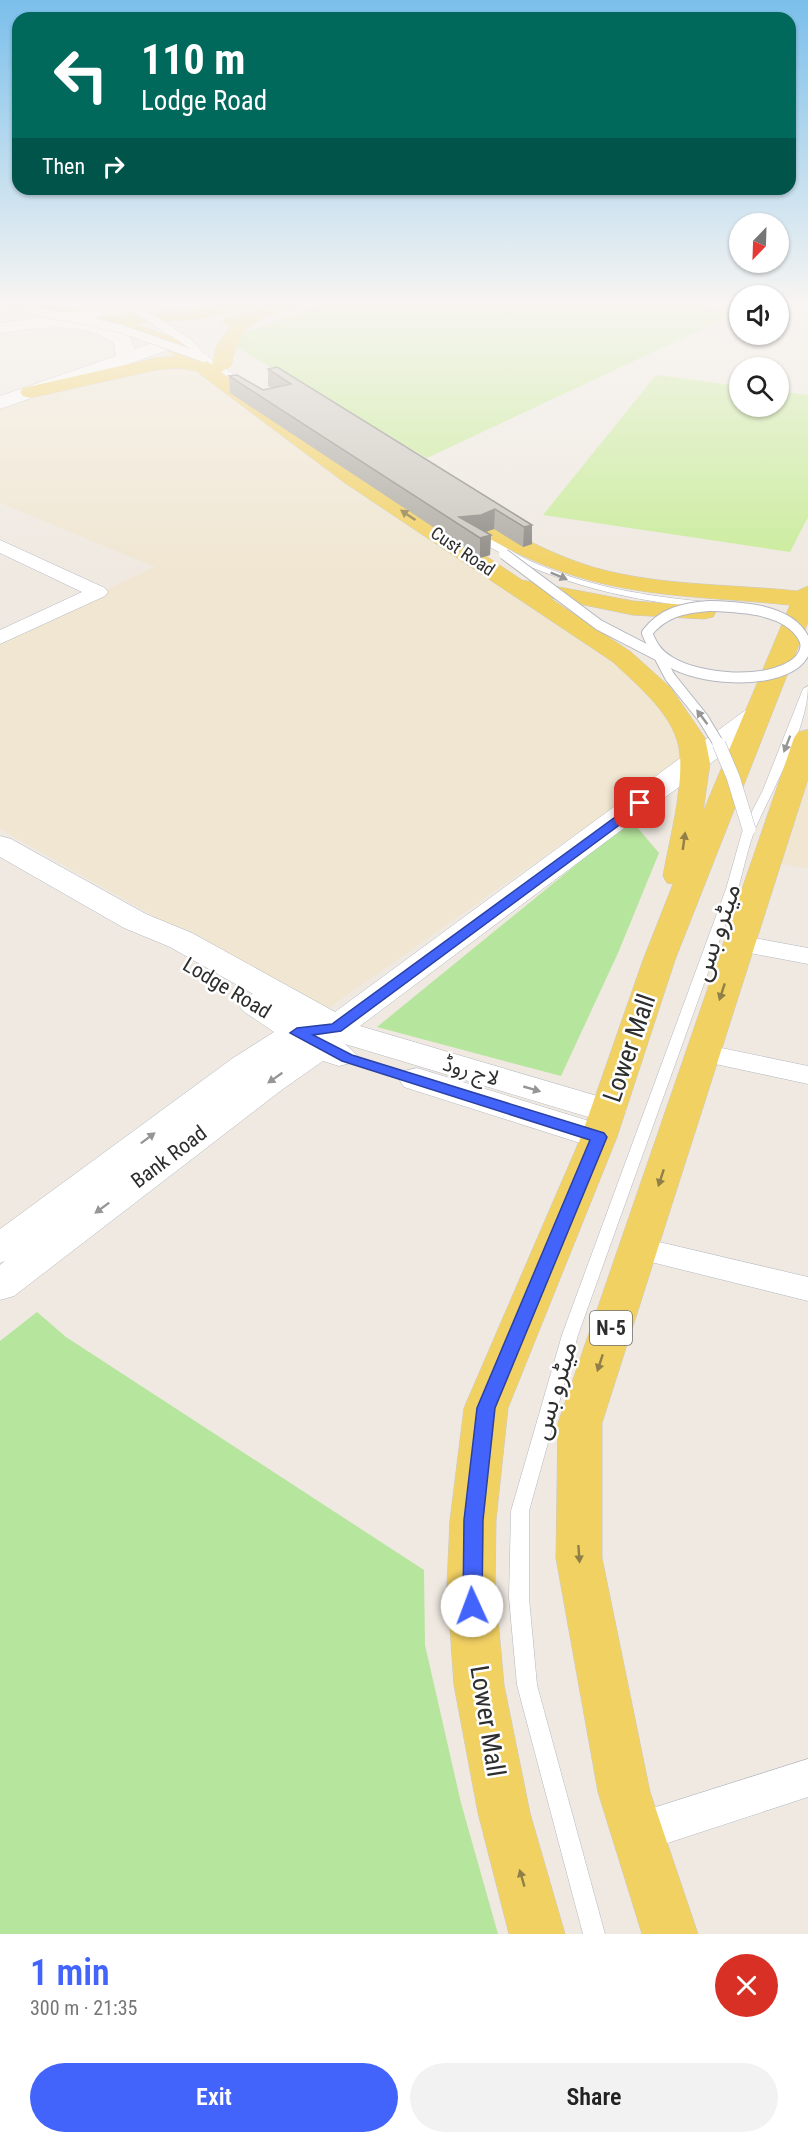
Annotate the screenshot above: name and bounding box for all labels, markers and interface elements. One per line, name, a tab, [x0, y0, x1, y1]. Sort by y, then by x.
text: 110 m	[141, 35, 246, 84]
icon: left	[42, 36, 120, 114]
text: Lodge Road	[141, 85, 267, 117]
icon: right	[97, 150, 130, 183]
text: Then	[42, 154, 85, 179]
north arrow	[729, 213, 789, 273]
map controls	[729, 213, 789, 417]
button: sound	[729, 285, 789, 345]
button: search	[729, 357, 789, 417]
one-way arrow	[400, 510, 416, 521]
street label: Cust Road	[427, 522, 499, 580]
one-way arrow	[550, 571, 568, 581]
one-way arrow	[697, 710, 709, 725]
one-way arrow	[782, 735, 791, 753]
pin	[614, 777, 665, 828]
icon: arrive	[623, 786, 656, 819]
one-way arrow	[680, 831, 689, 850]
street label: میٹرو بس	[685, 879, 747, 985]
street label: Lodge Road	[179, 952, 275, 1024]
one-way arrow	[716, 983, 726, 1001]
street label: Lower Mall	[597, 990, 661, 1106]
street label: لاج روڈ	[439, 1052, 502, 1093]
one-way arrow	[267, 1072, 283, 1083]
one-way arrow	[523, 1085, 541, 1094]
street label: Bank Road	[127, 1121, 211, 1193]
one-way arrow	[140, 1133, 155, 1145]
one-way arrow	[655, 1169, 665, 1187]
one-way arrow	[95, 1201, 110, 1213]
road number: N-5	[590, 1311, 632, 1345]
street label: میٹرو بس	[525, 1337, 583, 1443]
one-way arrow	[594, 1354, 604, 1372]
one-way arrow	[575, 1545, 584, 1564]
position arrow	[440, 1574, 504, 1638]
street label: Lower Mall	[464, 1663, 512, 1779]
one-way arrow	[516, 1869, 526, 1887]
text: 1 min	[30, 1952, 110, 1994]
button: close	[715, 1954, 778, 2017]
text: 300 m · 21:35	[30, 1996, 137, 2020]
button: Exit	[30, 2063, 398, 2132]
button: Share	[410, 2063, 778, 2132]

